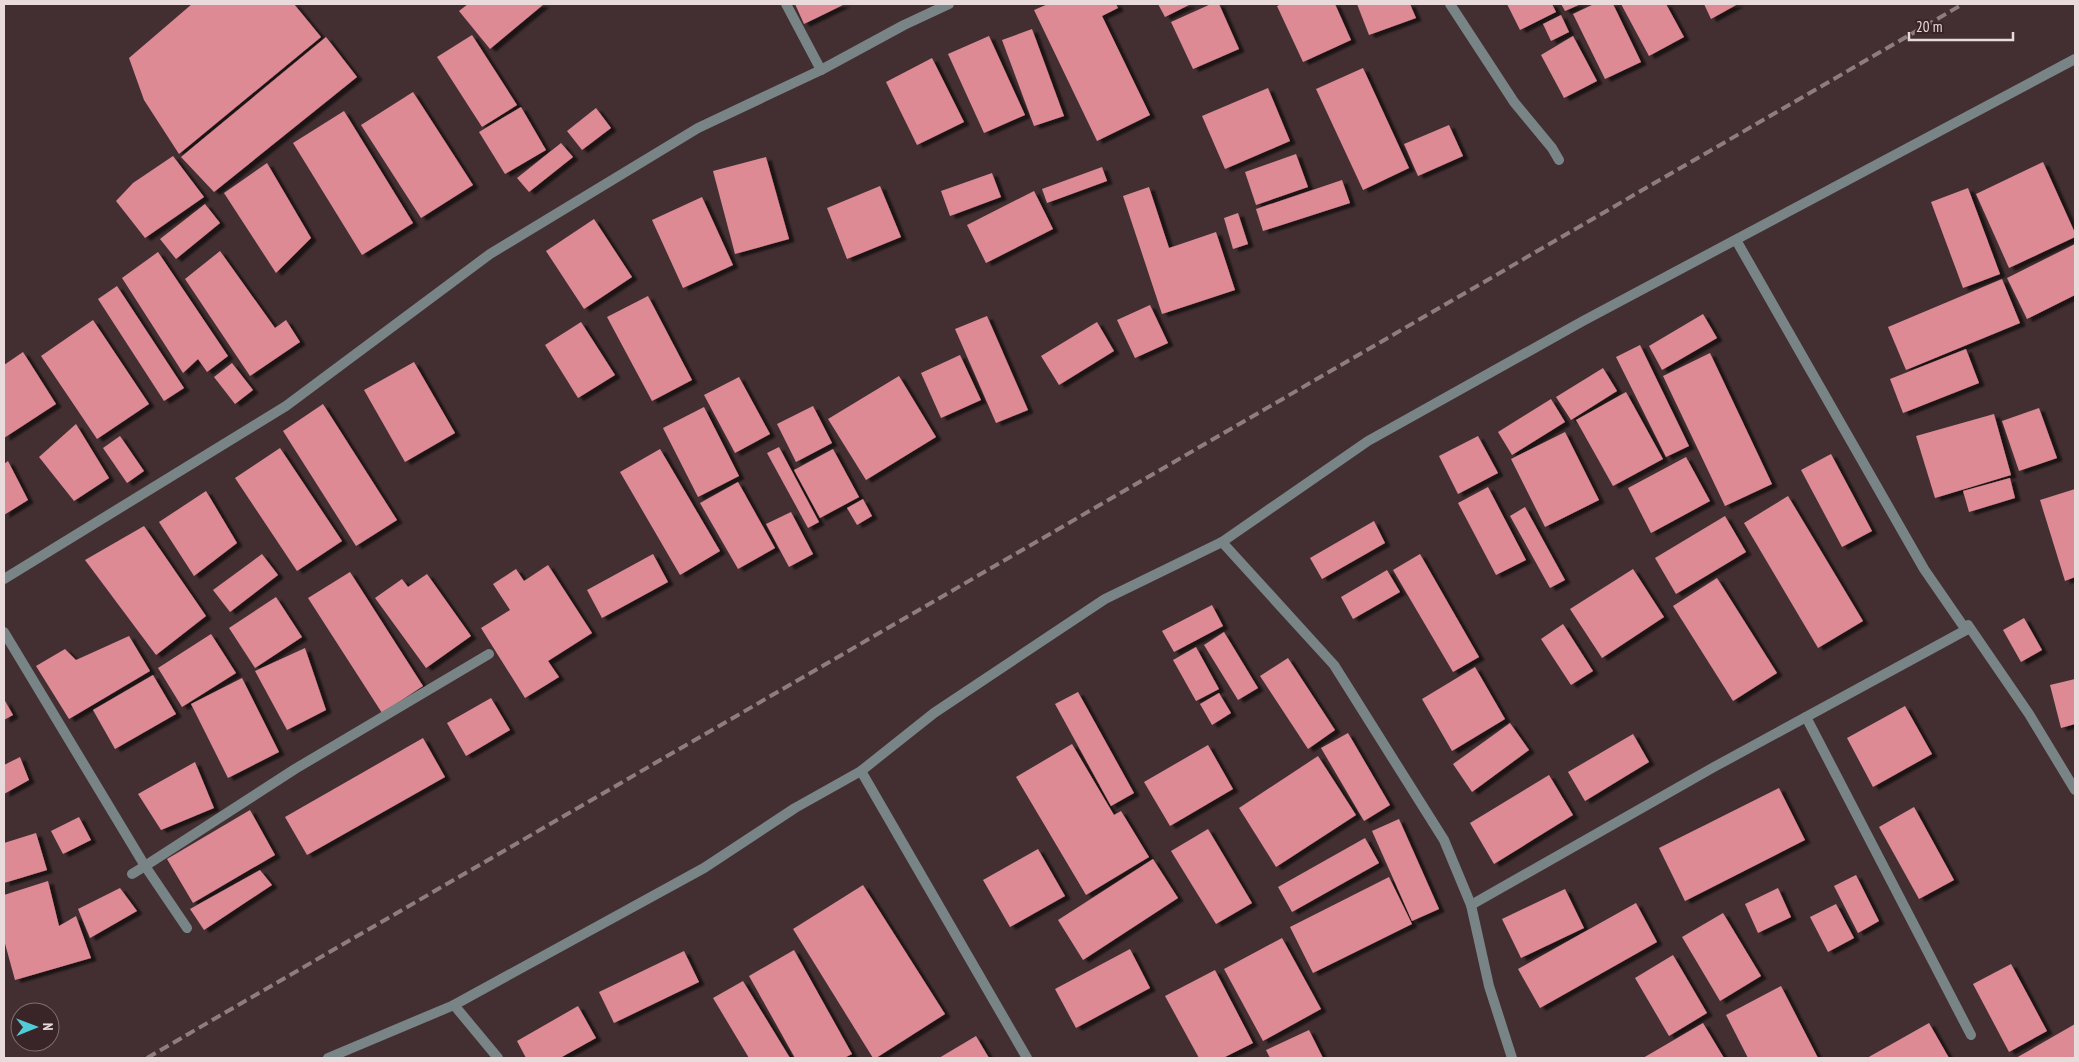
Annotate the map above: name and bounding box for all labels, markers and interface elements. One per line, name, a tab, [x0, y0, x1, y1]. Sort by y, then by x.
scale bar	[1909, 10, 2013, 42]
text: 20 m	[1916, 17, 1942, 36]
north arrow	[10, 1002, 60, 1052]
text: N	[39, 1023, 57, 1031]

